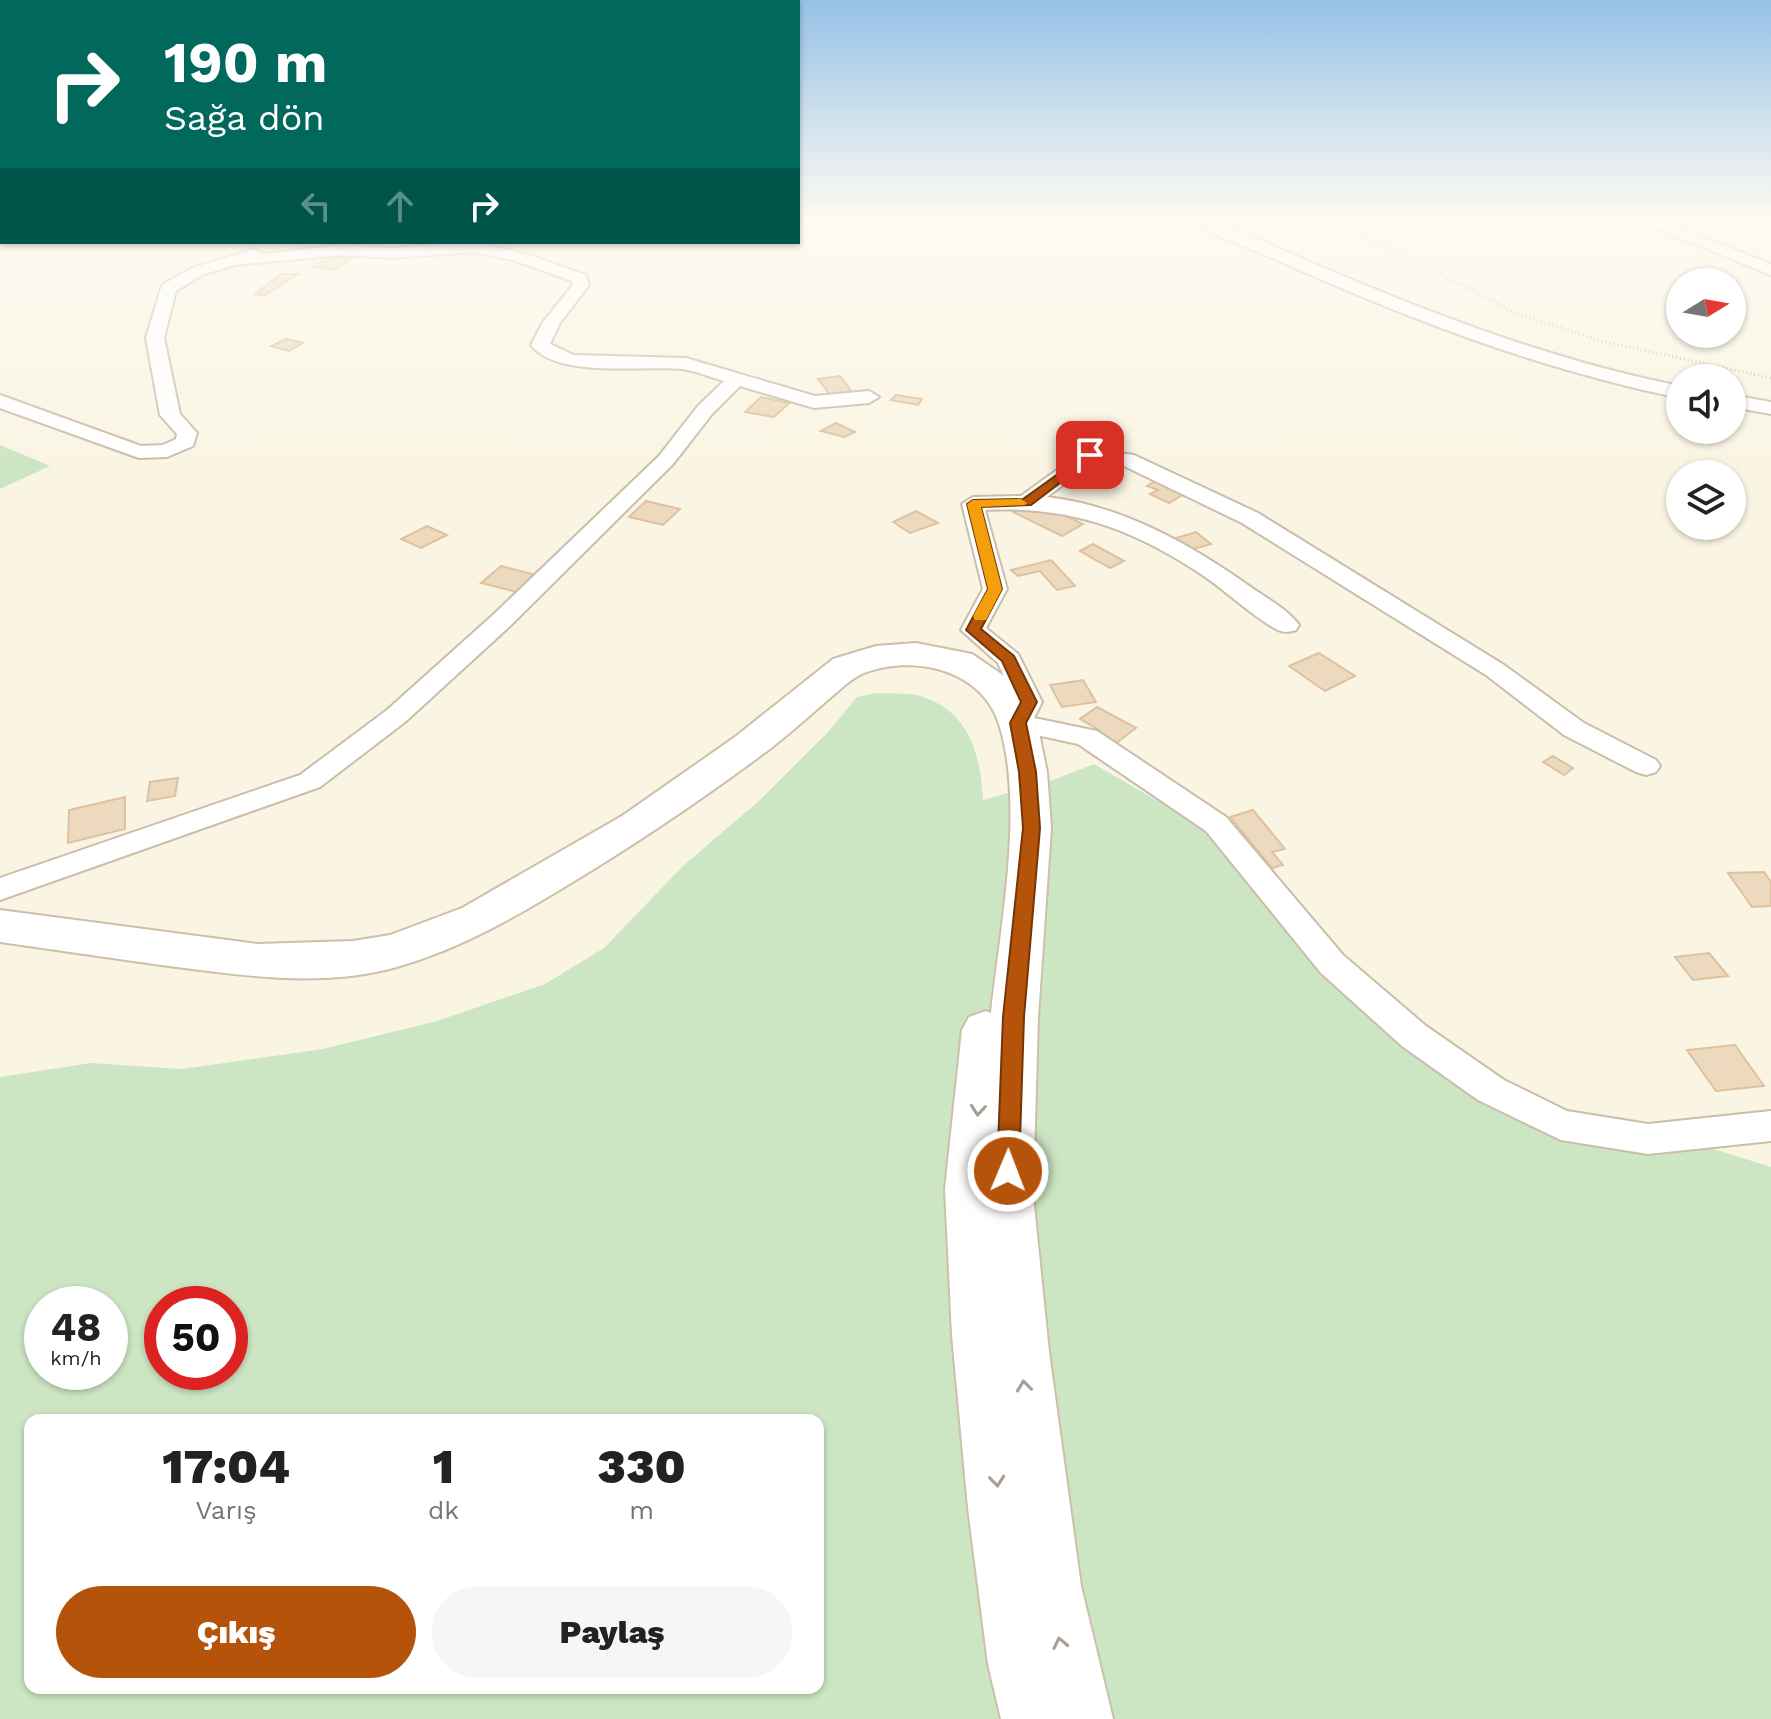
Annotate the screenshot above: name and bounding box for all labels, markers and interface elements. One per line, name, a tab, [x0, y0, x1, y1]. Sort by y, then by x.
text: 190 m	[164, 30, 327, 96]
icon: right	[32, 32, 136, 136]
text: Sağa dön	[164, 97, 325, 139]
icon: left	[294, 184, 338, 228]
icon: ahead	[378, 184, 422, 228]
icon: right	[462, 184, 506, 228]
north arrow	[1666, 268, 1746, 348]
map controls	[1666, 268, 1746, 540]
button: sound	[1666, 364, 1746, 444]
pin	[1056, 421, 1124, 489]
icon: arrive	[1068, 433, 1112, 477]
button: layers	[1666, 460, 1746, 540]
one-way arrow	[970, 1104, 987, 1117]
position arrow	[966, 1129, 1050, 1213]
speed limit sign: 50	[144, 1286, 248, 1390]
text: 48	[51, 1304, 101, 1351]
text: km/h	[50, 1346, 102, 1370]
one-way arrow	[1015, 1379, 1032, 1392]
text: 17:04	[162, 1438, 290, 1495]
text: 1	[433, 1438, 454, 1495]
text: 330	[597, 1438, 686, 1495]
one-way arrow	[989, 1475, 1006, 1488]
text: Varış	[195, 1495, 257, 1525]
text: dk	[428, 1495, 459, 1525]
text: m	[629, 1495, 654, 1525]
button: Çıkış	[56, 1586, 416, 1678]
button: Paylaş	[432, 1586, 792, 1678]
one-way arrow	[1052, 1637, 1069, 1650]

